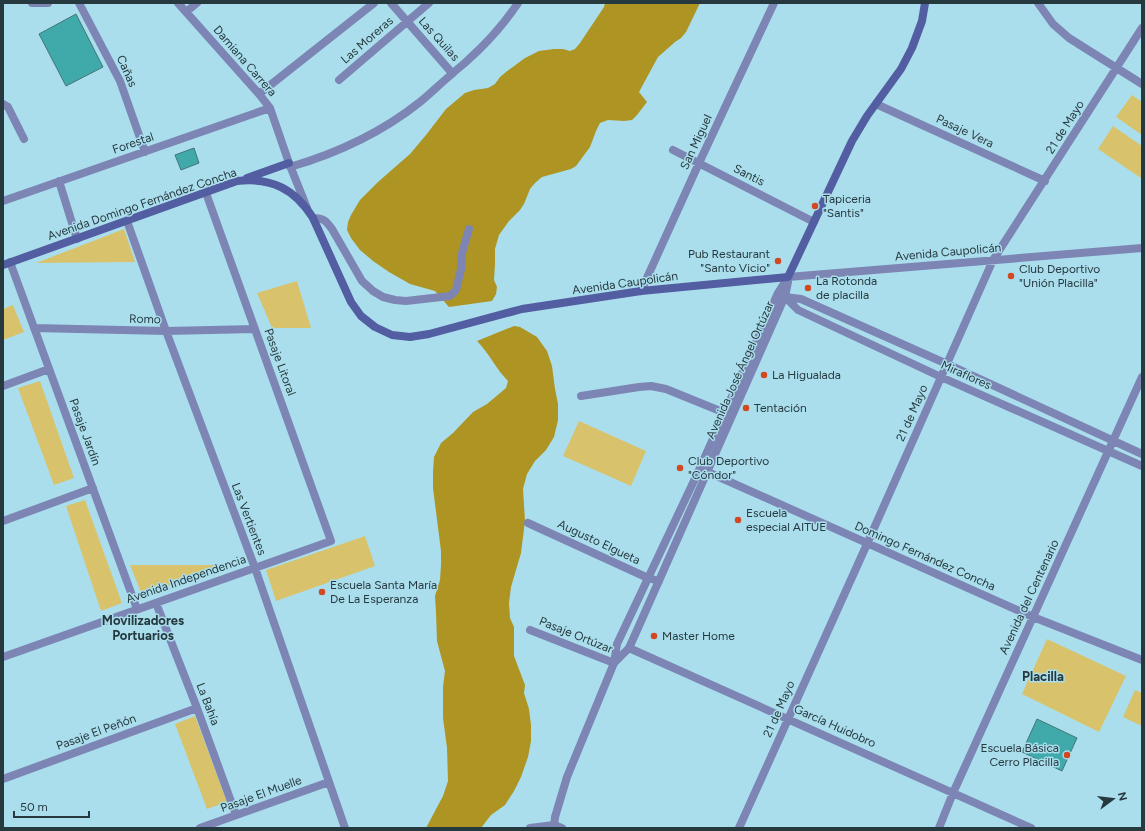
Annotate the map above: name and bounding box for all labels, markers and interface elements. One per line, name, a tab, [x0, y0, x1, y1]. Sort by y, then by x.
street label: Las Moreras	[338, 13, 396, 66]
street label: Las Quilas	[416, 14, 463, 64]
street label: Damiana Carrera	[211, 23, 279, 99]
street label: Cañas	[114, 53, 140, 89]
street label: 21 de Mayo	[1043, 98, 1087, 156]
street label: San Miguel	[677, 112, 715, 172]
street label: Pasaje Vera	[934, 112, 996, 150]
street label: Forestal	[110, 129, 156, 157]
street label: Santis	[731, 161, 767, 189]
street label: Avenida Domingo Fernández Concha	[46, 165, 238, 243]
place label: Tapiceria "Santis"	[823, 192, 871, 220]
marker: Tapiceria "Santis"	[810, 201, 820, 211]
street label: Avenida Caupolicán	[894, 240, 1002, 264]
place label: Pub Restaurant "Santo Vicio"	[688, 247, 770, 275]
marker: Pub Restaurant "Santo Vicio"	[773, 256, 783, 266]
place label: Club Deportivo "Unión Placilla"	[1019, 262, 1100, 290]
street label: Avenida Caupolicán	[571, 269, 679, 297]
marker: Club Deportivo "Unión Placilla"	[1006, 271, 1016, 281]
place label: La Rotonda de placilla	[816, 274, 877, 302]
marker: La Rotonda de placilla	[803, 283, 813, 293]
street label: Avenida José Ángel Ortúzar	[703, 299, 777, 441]
street label: Romo	[129, 312, 161, 326]
street label: Pasaje Litoral	[261, 326, 299, 398]
street label: Miraflores	[939, 358, 994, 392]
place label: La Higualada	[772, 368, 841, 382]
marker: La Higualada	[759, 370, 769, 380]
street label: 21 de Mayo	[893, 382, 931, 443]
street label: Pasaje Jardín	[66, 397, 104, 468]
place label: Tentación	[754, 401, 807, 415]
marker: Tentación	[741, 403, 751, 413]
place label: Club Deportivo "Cóndor"	[688, 454, 769, 482]
marker: Club Deportivo "Cóndor"	[675, 463, 685, 473]
street label: Las Vertientes	[229, 481, 269, 558]
place label: Escuela especial AITUE	[746, 506, 826, 534]
marker: Escuela especial AITUE	[733, 515, 743, 525]
street label: Augusto Elgueta	[556, 517, 642, 567]
street label: Domingo Fernández Concha	[852, 519, 998, 593]
street label: Avenida del Centenario	[996, 537, 1062, 657]
street label: Avenida Independencia	[124, 552, 248, 606]
place label: Escuela Santa María De La Esperanza	[330, 578, 437, 606]
marker: Escuela Santa María De La Esperanza	[317, 587, 327, 597]
district label: Movilizadores Portuarios	[102, 613, 184, 643]
street label: Pasaje Ortúzar	[537, 614, 615, 656]
place label: Master Home	[662, 629, 735, 643]
marker: Master Home	[649, 631, 659, 641]
district label: Placilla	[1022, 669, 1064, 684]
street label: 21 de Mayo	[760, 678, 798, 739]
street label: La Bahía	[194, 681, 222, 727]
street label: García Huidobro	[792, 702, 878, 750]
street label: Pasaje El Peñón	[54, 711, 138, 753]
place label: Escuela Básica Cerro Placilla	[980, 741, 1059, 769]
marker: Escuela Básica Cerro Placilla	[1062, 750, 1072, 760]
street label: Pasaje El Muelle	[219, 773, 304, 815]
north arrow	[1093, 779, 1133, 819]
text: N	[1115, 791, 1130, 802]
scale bar	[14, 793, 89, 819]
text: 50 m	[20, 800, 48, 814]

